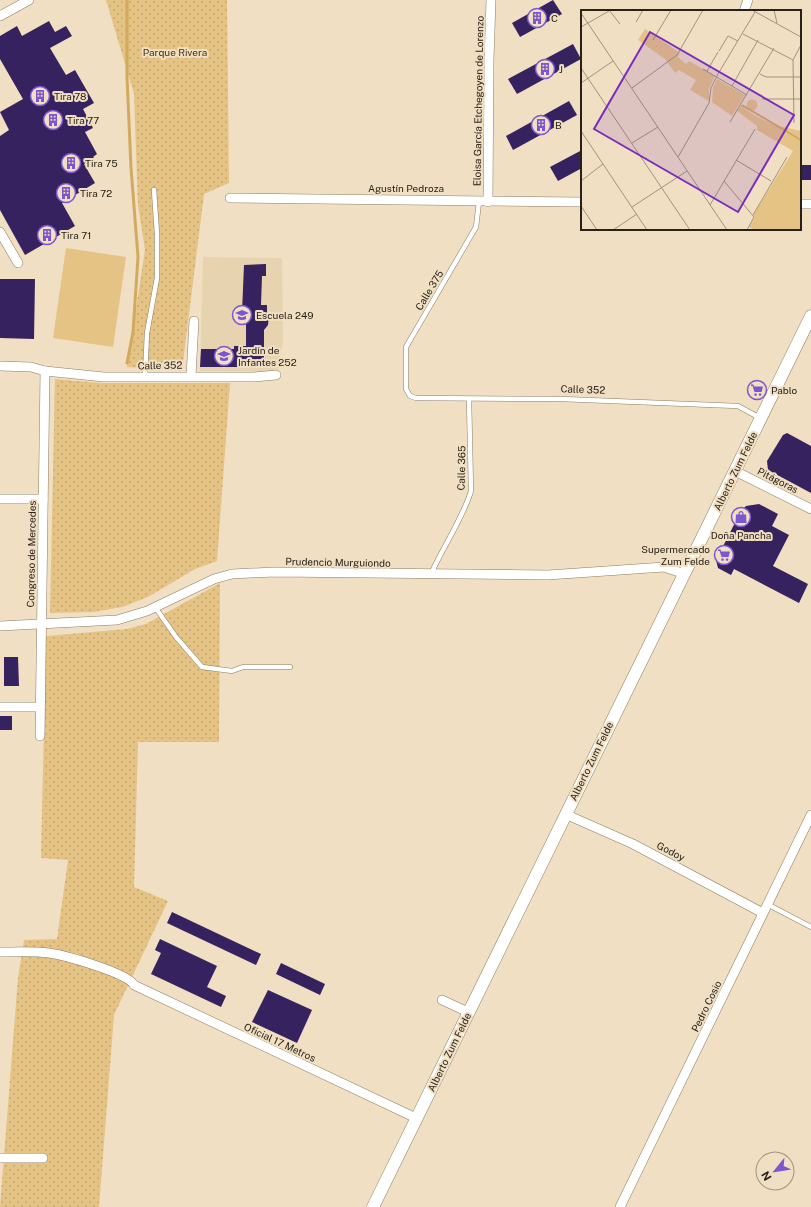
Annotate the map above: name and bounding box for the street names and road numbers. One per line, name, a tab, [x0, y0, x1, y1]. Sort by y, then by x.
street label: Eloisa García Etchegoyen de Lorenzo	[471, 15, 485, 186]
street label: Agustín Pedroza	[368, 182, 444, 194]
street label: Calle 375	[412, 268, 446, 312]
street label: Calle 352	[138, 359, 182, 371]
street label: Calle 352	[560, 382, 606, 396]
street label: Alberto Zum Felde	[711, 429, 759, 512]
street label: Calle 365	[455, 445, 467, 491]
street label: Pitágoras	[756, 465, 800, 495]
street label: Congreso de Mercedes	[24, 500, 38, 608]
street label: Prudencio Murguiondo	[285, 555, 391, 569]
street label: Alberto Zum Felde	[567, 719, 615, 802]
street label: Godoy	[655, 839, 688, 863]
street label: Pedro Cosio	[688, 978, 724, 1034]
street label: Alberto Zum Felde	[425, 1010, 473, 1093]
street label: Oficial 17 Metros	[242, 1020, 318, 1064]

